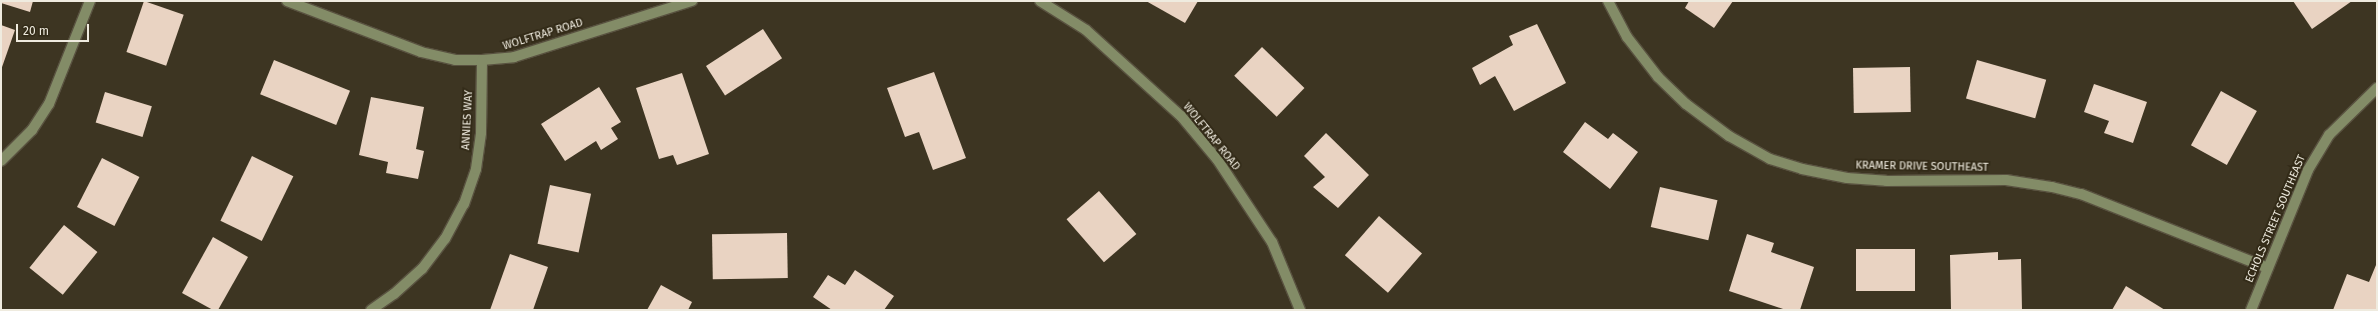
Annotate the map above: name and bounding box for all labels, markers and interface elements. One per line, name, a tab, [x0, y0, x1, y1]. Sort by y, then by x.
scale bar	[18, 16, 91, 42]
street label: WOLFTRAP ROAD	[501, 17, 585, 53]
text: 20 m	[23, 24, 49, 38]
street label: ANNIES WAY	[460, 90, 476, 150]
street label: WOLFTRAP ROAD	[1180, 101, 1242, 173]
street label: ECHOLS STREET SOUTHEAST	[2243, 153, 2309, 285]
street label: KRAMER DRIVE SOUTHEAST	[1855, 159, 1989, 175]

